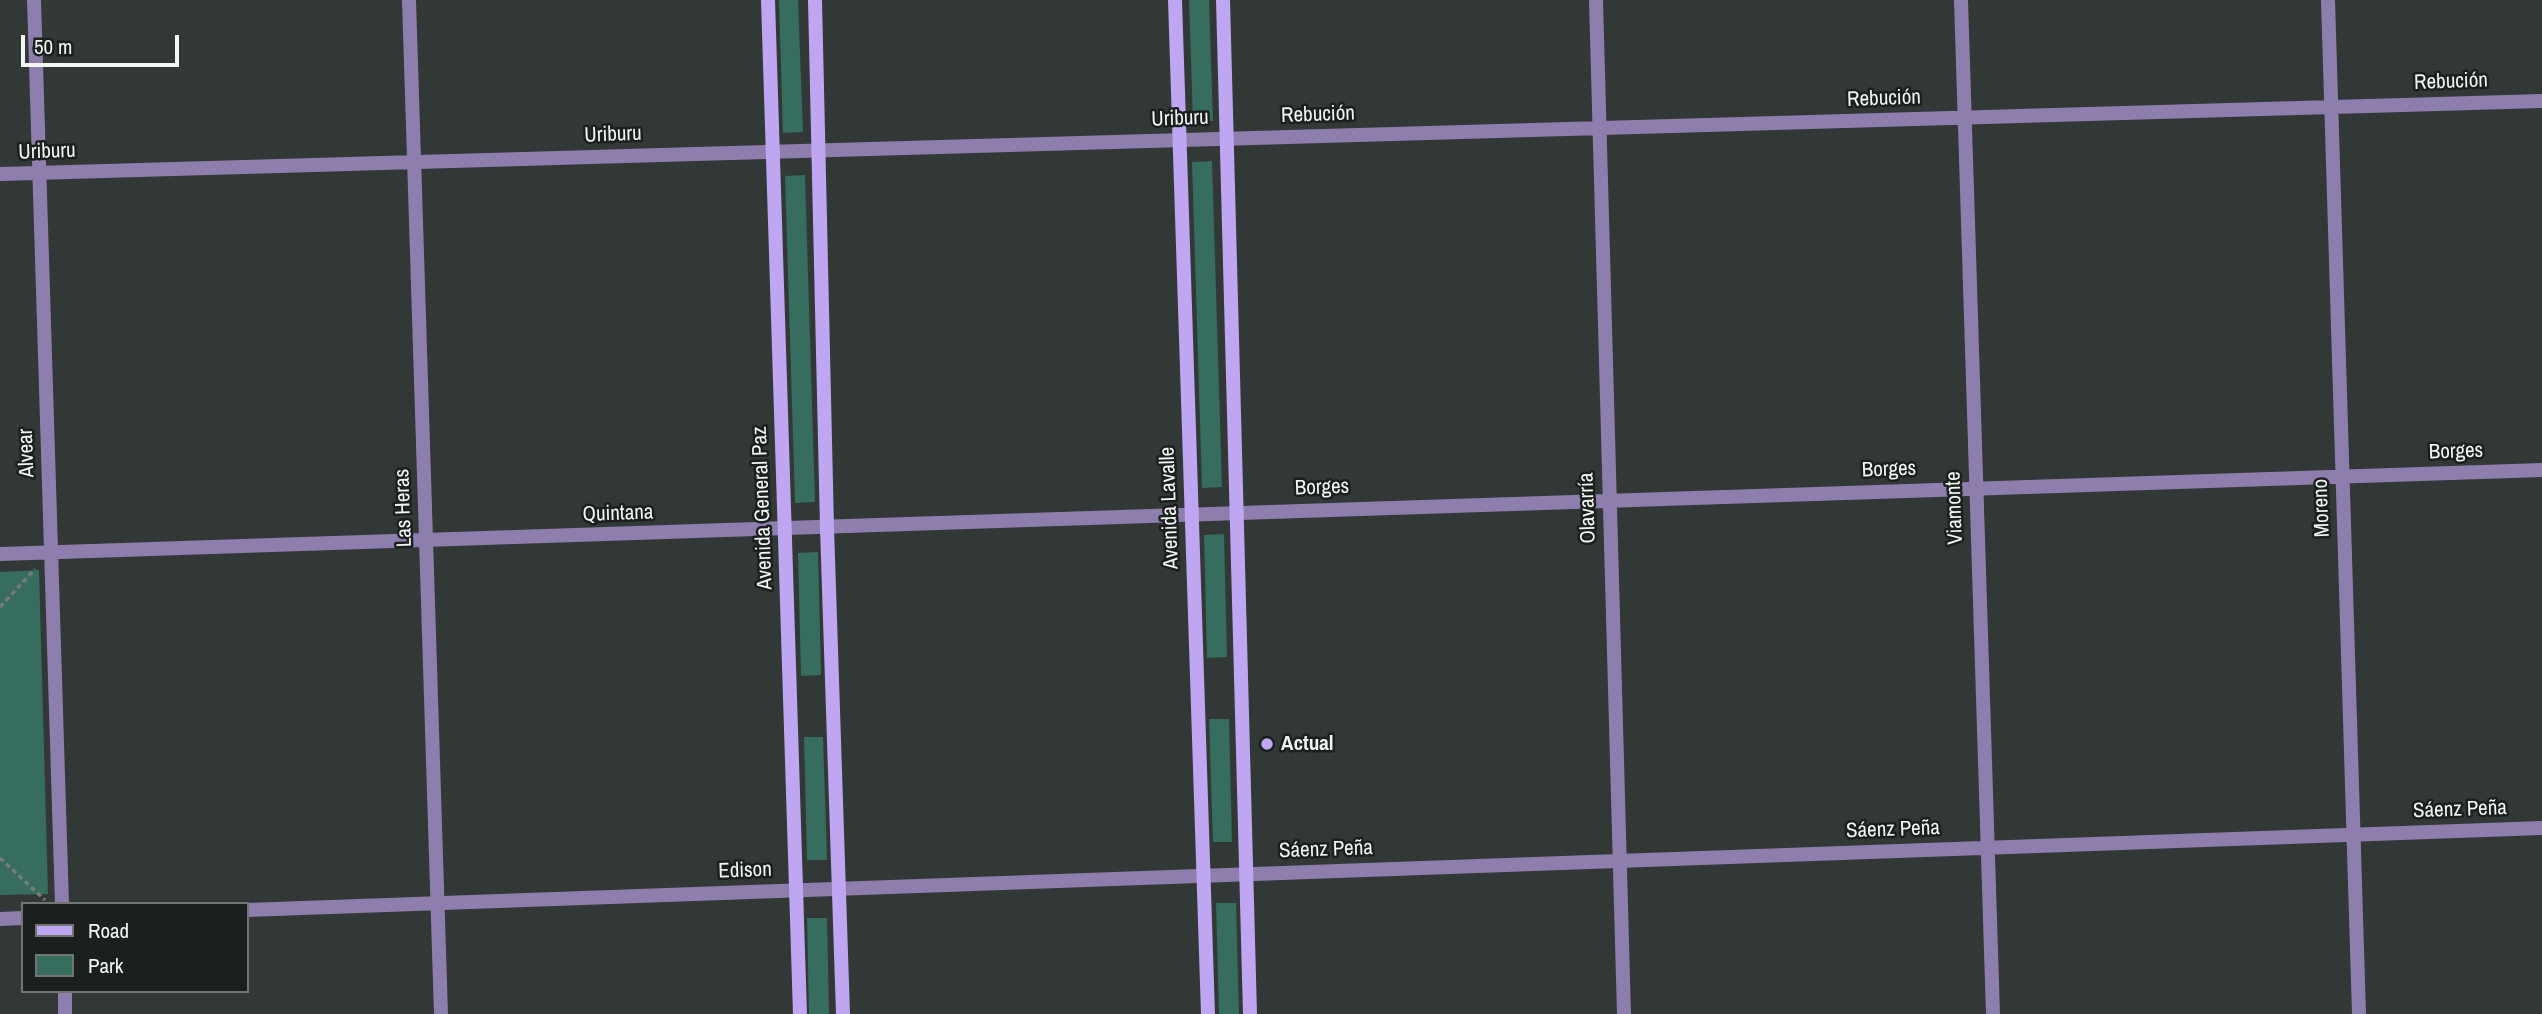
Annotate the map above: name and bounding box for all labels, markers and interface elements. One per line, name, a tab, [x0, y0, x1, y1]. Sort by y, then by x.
scale bar	[24, 21, 182, 65]
text: 50 m	[34, 32, 72, 61]
street label: Rebución	[2414, 68, 2488, 96]
street label: Rebución	[1847, 85, 1921, 113]
street label: Rebución	[1281, 101, 1355, 129]
street label: Uriburu	[1151, 105, 1209, 133]
street label: Uriburu	[584, 121, 642, 149]
street label: Uriburu	[18, 138, 76, 166]
street label: Avenida General Paz	[748, 426, 778, 590]
street label: Alvear	[14, 428, 40, 478]
street label: Borges	[2428, 438, 2484, 466]
street label: Avenida Lavalle	[1155, 446, 1185, 570]
street label: Borges	[1861, 456, 1917, 484]
street label: Las Heras	[390, 468, 418, 548]
street label: Viamonte	[1941, 471, 1969, 545]
street label: Olavarría	[1574, 472, 1602, 544]
street label: Borges	[1294, 474, 1350, 502]
street label: Moreno	[2308, 478, 2336, 538]
street label: Quintana	[582, 500, 654, 528]
place label: Actual	[1281, 731, 1334, 757]
marker: Actual	[1259, 736, 1275, 752]
street label: Sáenz Peña	[2413, 796, 2507, 824]
street label: Sáenz Peña	[1846, 816, 1940, 844]
street label: Sáenz Peña	[1279, 836, 1373, 864]
street label: Edison	[718, 857, 772, 885]
legend	[21, 902, 248, 993]
text: Road	[88, 916, 129, 945]
text: Park	[88, 951, 123, 980]

